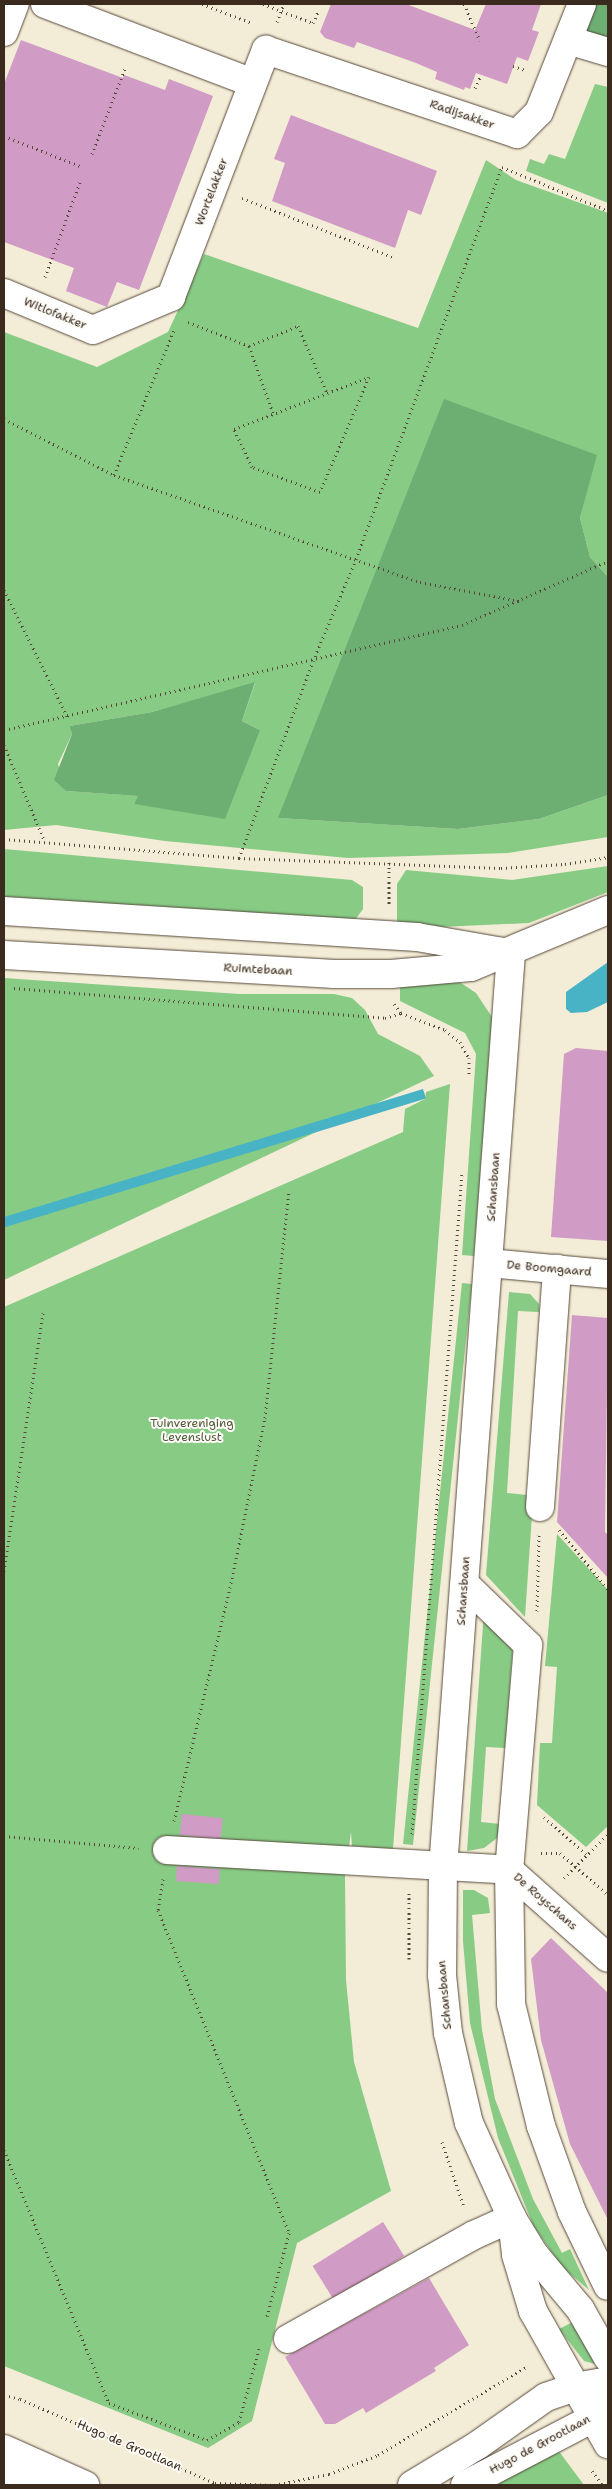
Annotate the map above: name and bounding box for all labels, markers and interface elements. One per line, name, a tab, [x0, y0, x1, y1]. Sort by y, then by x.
street label: Radijsakker	[428, 97, 496, 133]
street label: Wortelakker	[192, 156, 232, 228]
street label: Witlofakker	[21, 295, 89, 333]
street label: Ruimtebaan	[223, 961, 293, 979]
street label: Schansbaan	[484, 1152, 504, 1222]
street label: De Boomgaard	[506, 1258, 592, 1280]
park label: Tuinvereniging Levenslust	[150, 1417, 234, 1445]
street label: Schansbaan	[454, 1556, 474, 1626]
street label: De Royschans	[510, 1870, 580, 1934]
street label: Schansbaan	[435, 1960, 455, 2030]
street label: Hugo de Grootlaan	[487, 2412, 593, 2478]
street label: Hugo de Grootlaan	[75, 2417, 183, 2475]

